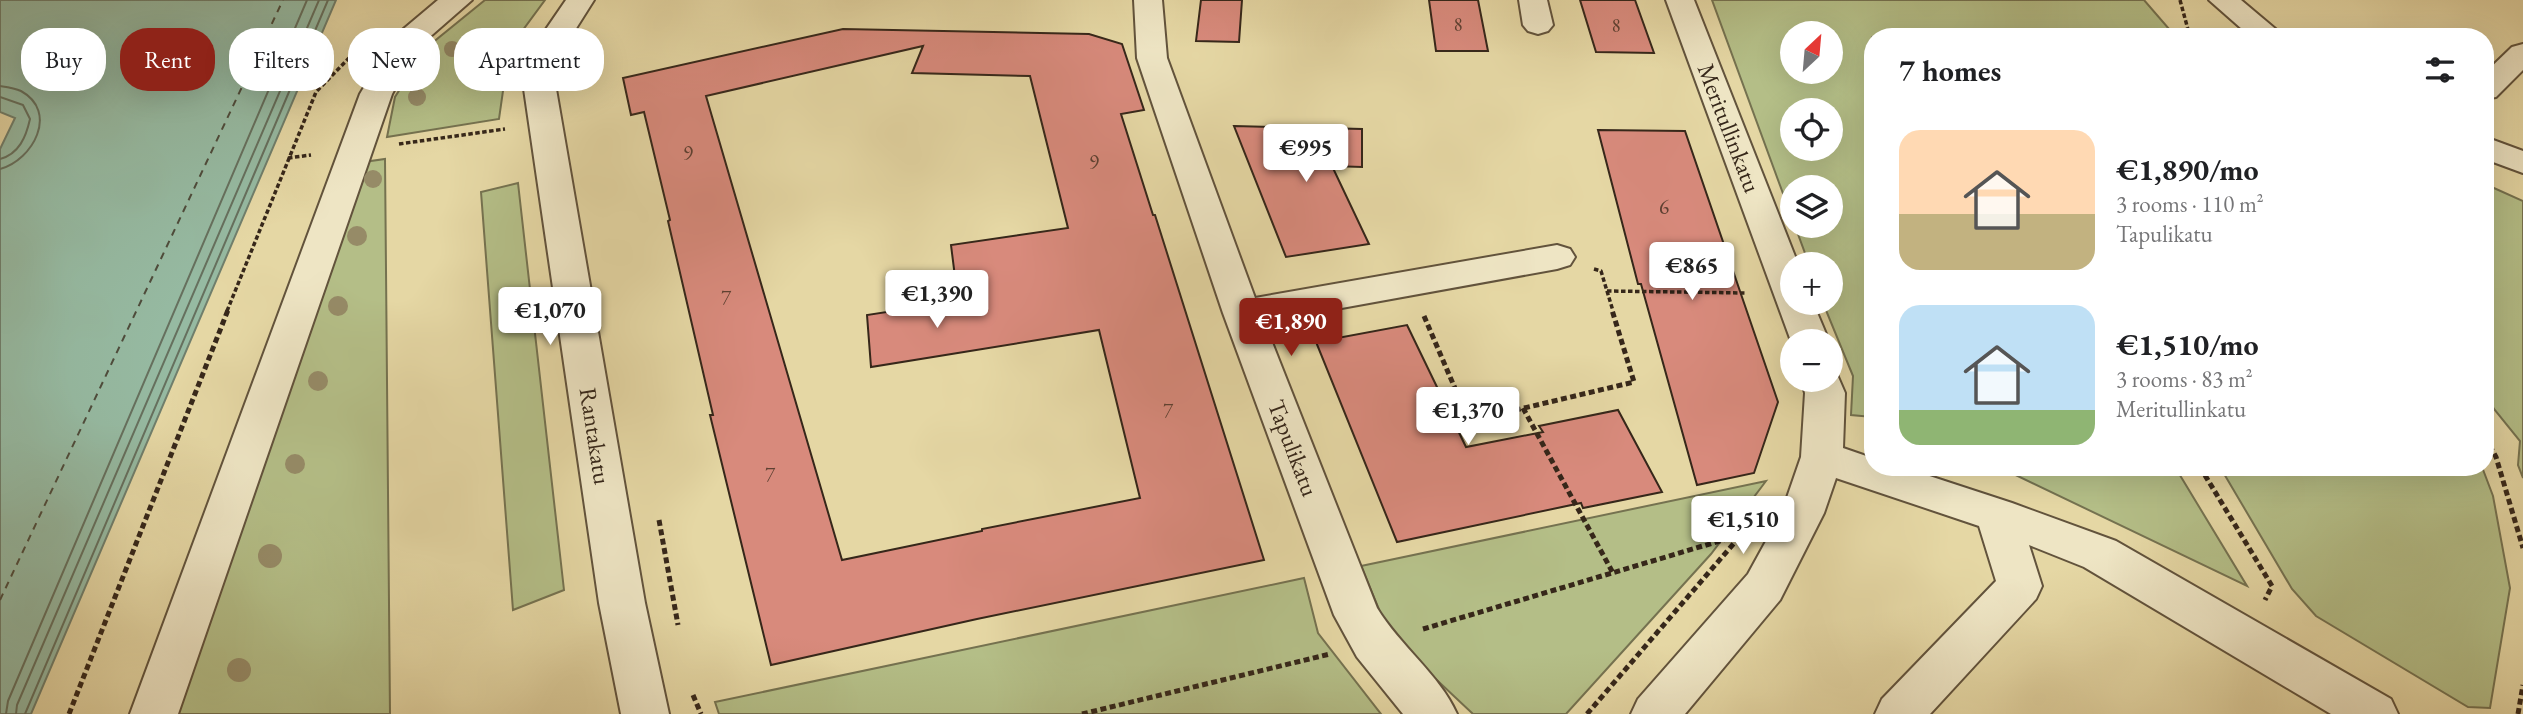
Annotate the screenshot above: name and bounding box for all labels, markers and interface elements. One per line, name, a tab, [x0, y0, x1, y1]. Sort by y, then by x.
house number: 8	[1454, 13, 1462, 36]
house number: 8	[1612, 14, 1620, 37]
north arrow	[1780, 21, 1843, 84]
map controls	[1780, 21, 1843, 392]
chip: Buy	[21, 28, 106, 91]
chip: Rent	[120, 28, 215, 91]
chip: Filters	[229, 28, 334, 91]
chip: New	[348, 28, 440, 91]
chip: Apartment	[454, 28, 604, 91]
text: 7 homes	[1899, 51, 2001, 90]
icon: filters	[2421, 51, 2459, 89]
street label: Meritullinkatu	[1691, 59, 1768, 197]
button: locate	[1780, 98, 1843, 161]
pin: €995	[1265, 124, 1347, 184]
text: €995	[1279, 132, 1333, 162]
house number: 9	[683, 139, 693, 166]
house number: 9	[1089, 148, 1099, 175]
text: €1,890/mo	[2116, 150, 2259, 189]
icon: home	[1955, 158, 2039, 242]
button: layers	[1780, 175, 1843, 238]
text: 3 rooms · 110 m²	[2116, 189, 2264, 219]
house number: 6	[1659, 193, 1669, 220]
text: Tapulikatu	[2116, 219, 2213, 249]
pin: €865	[1651, 243, 1733, 302]
text: €865	[1665, 250, 1719, 280]
button: +	[1780, 252, 1843, 315]
pin: €1,390	[880, 270, 994, 330]
text: €1,390	[901, 278, 973, 308]
house number: 7	[721, 284, 732, 311]
pin: €1,070	[493, 288, 607, 347]
text: €1,070	[514, 295, 586, 325]
pin: €1,890	[1234, 298, 1348, 358]
text: €1,890	[1255, 306, 1327, 336]
text: €1,510/mo	[2116, 325, 2259, 364]
button: −	[1780, 329, 1843, 392]
icon: home	[1955, 333, 2039, 417]
text: 3 rooms · 83 m²	[2116, 364, 2253, 394]
street label: Rantakatu	[573, 385, 618, 487]
pin: €1,370	[1411, 388, 1525, 447]
text: Meritullinkatu	[2116, 394, 2246, 424]
street label: Tapulikatu	[1261, 395, 1326, 501]
text: €1,370	[1432, 395, 1504, 425]
house number: 7	[1163, 397, 1174, 424]
house number: 7	[765, 461, 776, 488]
pin: €1,510	[1686, 496, 1800, 556]
text: €1,510	[1707, 504, 1779, 534]

